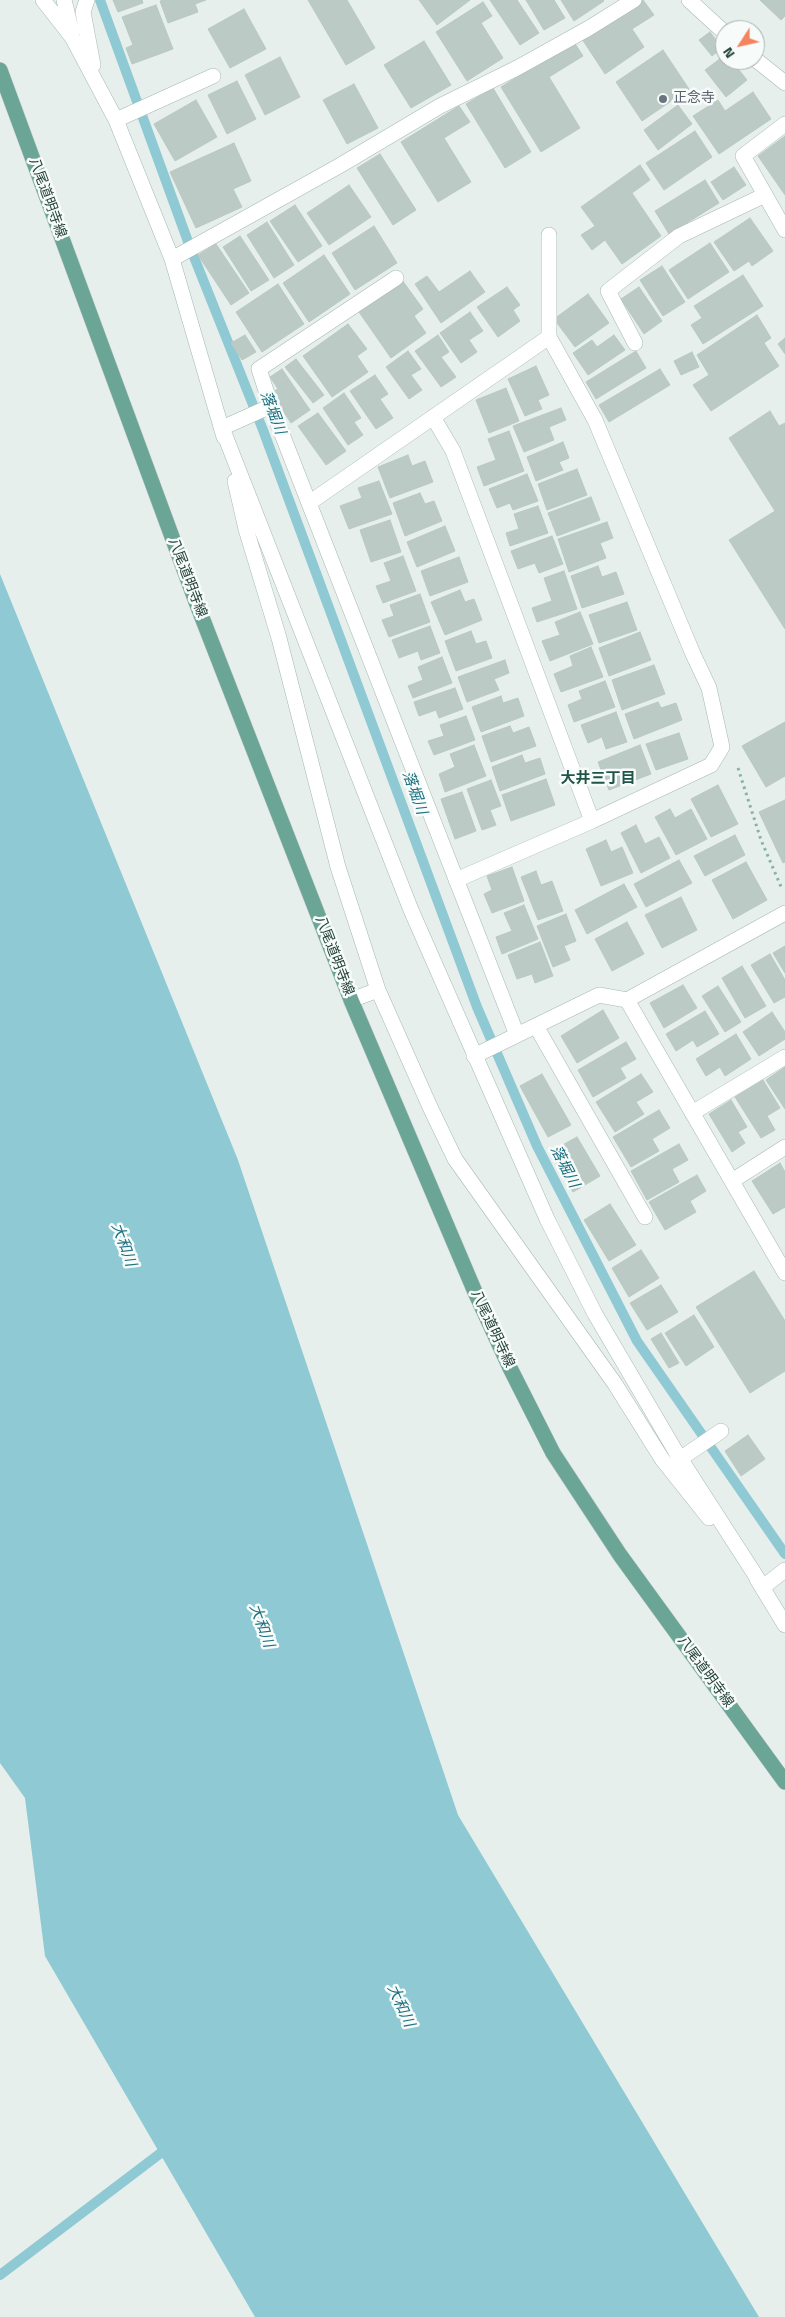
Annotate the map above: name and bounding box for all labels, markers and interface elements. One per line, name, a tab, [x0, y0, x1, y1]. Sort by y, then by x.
north arrow	[715, 20, 765, 70]
text: N	[717, 43, 740, 63]
place label: 正念寺	[673, 91, 715, 107]
marker: 正念寺	[657, 93, 669, 105]
street label: 八尾道明寺線	[25, 156, 69, 240]
water label: 落堀川	[256, 389, 288, 437]
street label: 八尾道明寺線	[164, 536, 210, 620]
water label: 落堀川	[398, 769, 430, 817]
district label: 大井三丁目	[561, 770, 635, 788]
street label: 八尾道明寺線	[311, 914, 357, 998]
water label: 落堀川	[546, 1143, 582, 1191]
water label: 大和川	[107, 1221, 139, 1269]
street label: 八尾道明寺線	[467, 1287, 517, 1371]
water label: 大和川	[245, 1602, 277, 1650]
street label: 八尾道明寺線	[674, 1633, 736, 1711]
water label: 大和川	[383, 1982, 417, 2030]

